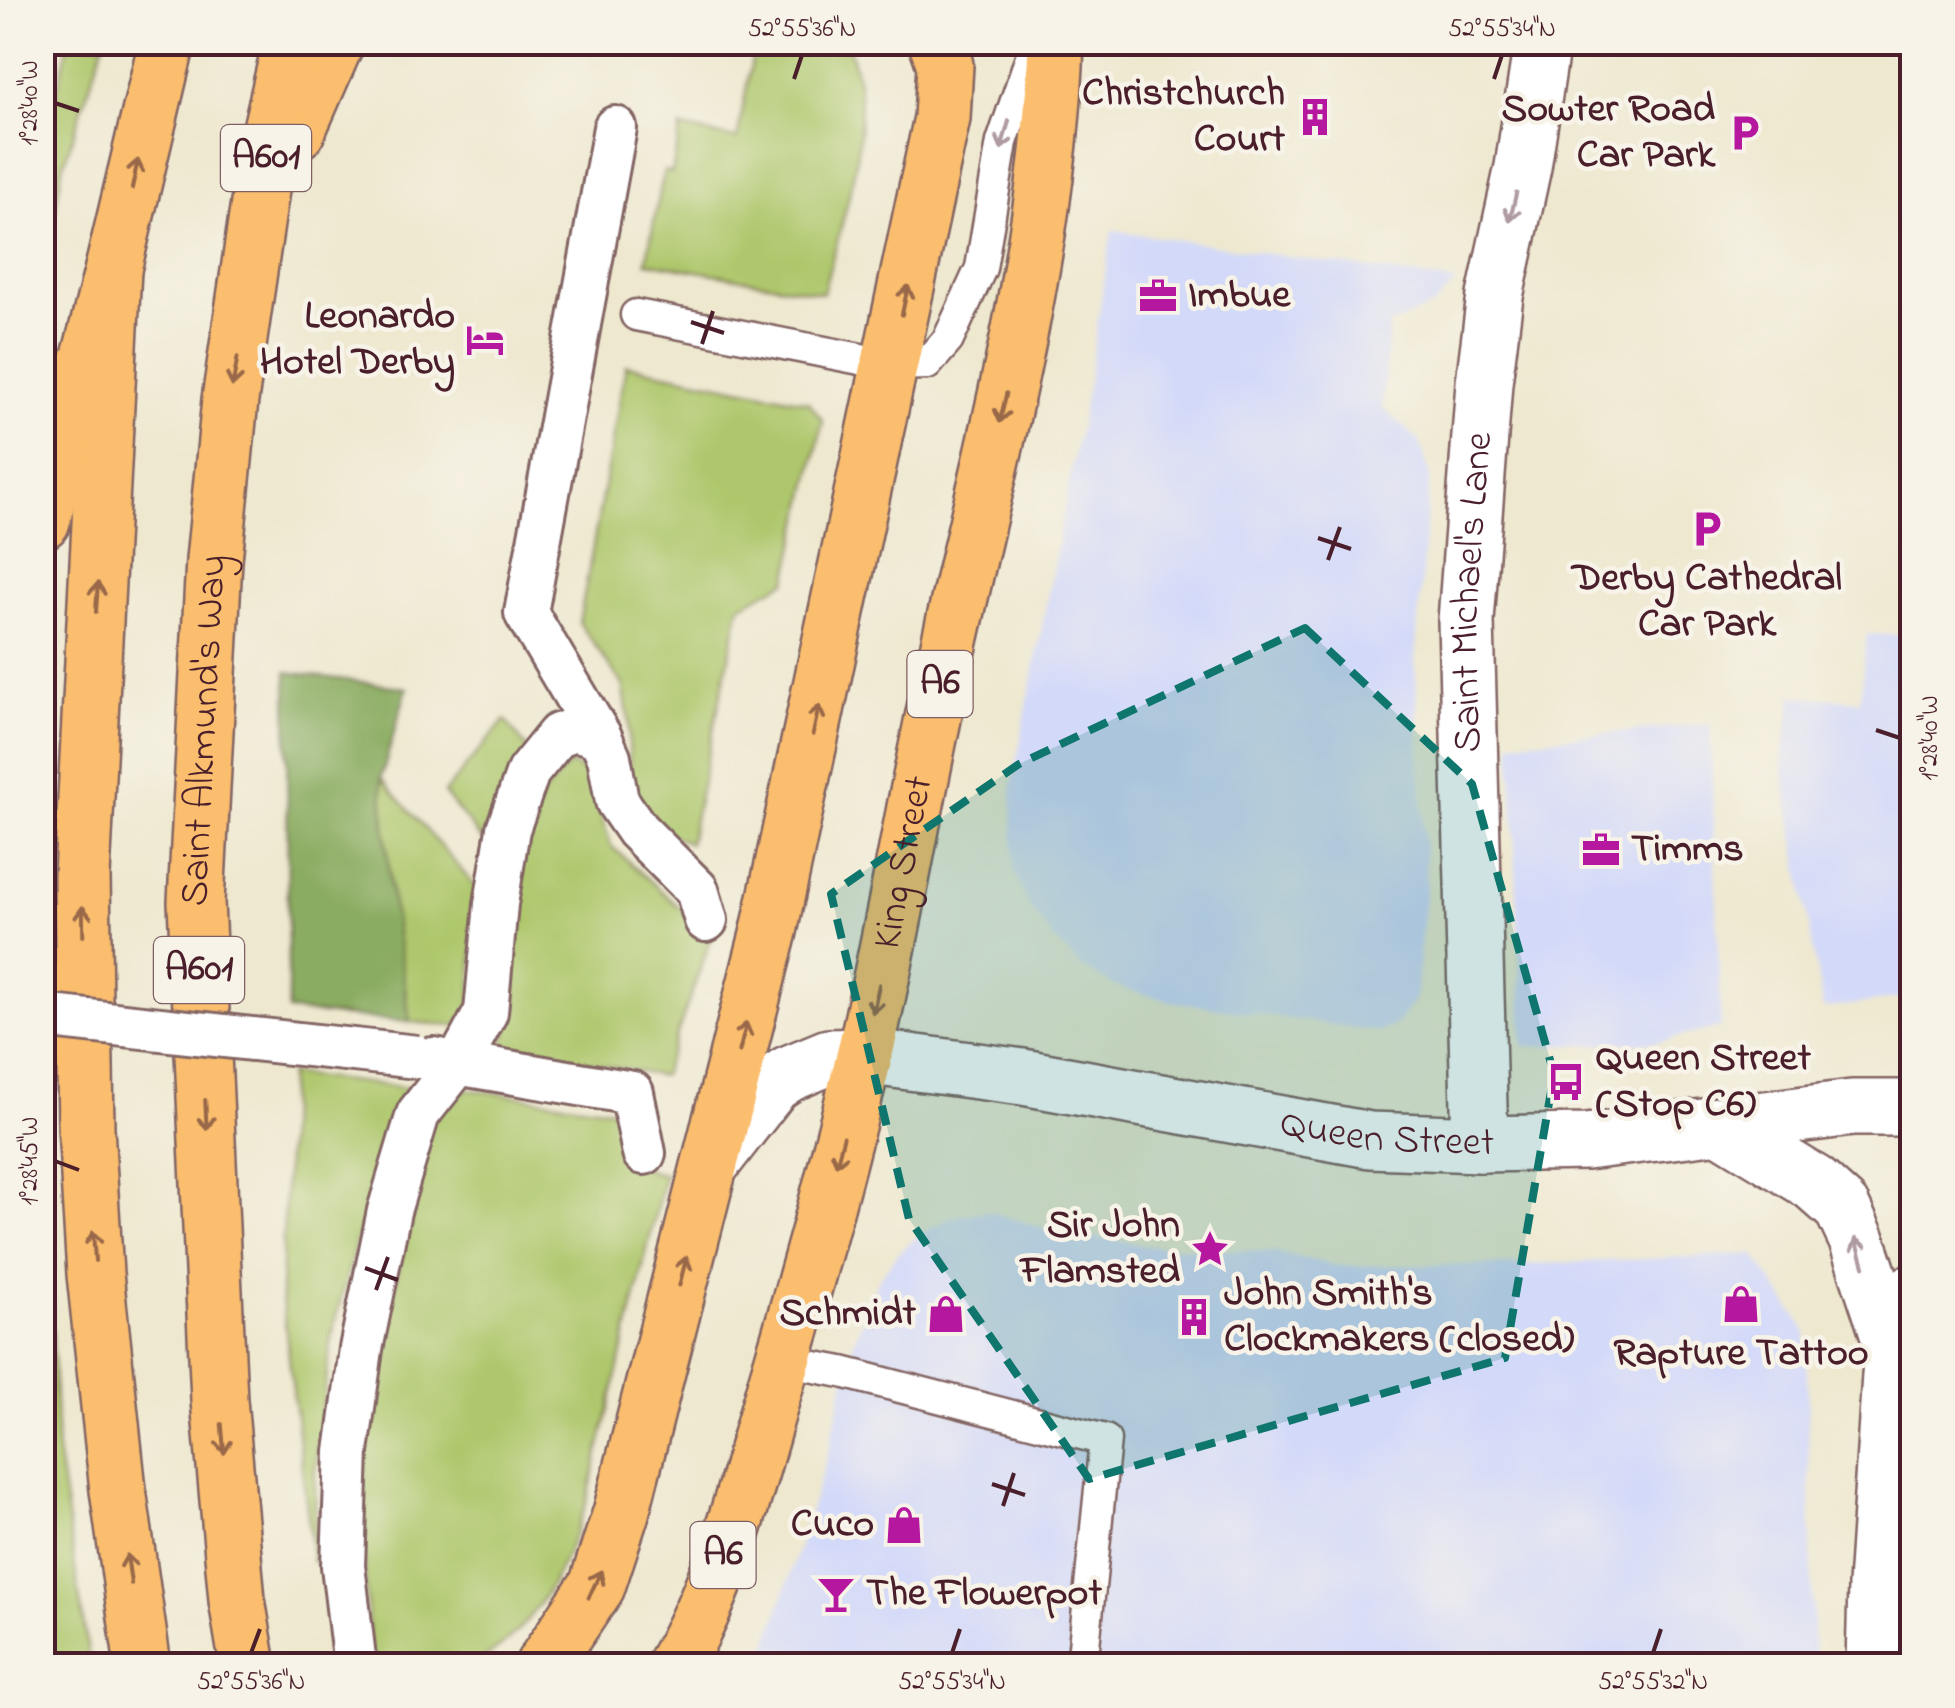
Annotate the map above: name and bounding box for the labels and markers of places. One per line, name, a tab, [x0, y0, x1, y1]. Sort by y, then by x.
place label: Christchurch Court	[1082, 65, 1286, 170]
place label: Sowter Road Car Park	[1502, 81, 1716, 186]
building icon: Christchurch Court	[1294, 96, 1336, 138]
parking icon: Sowter Road Car Park	[1724, 112, 1766, 154]
place label: Imbue	[1188, 267, 1291, 326]
office icon: Imbue	[1137, 275, 1179, 317]
place label: Leonardo Hotel Derby	[260, 288, 455, 393]
hotel icon: Leonardo Hotel Derby	[464, 319, 506, 361]
parking icon: Derby Cathedral Car Park	[1686, 508, 1728, 550]
place label: Derby Cathedral Car Park	[1570, 550, 1842, 655]
place label: Timms	[1631, 821, 1744, 880]
office icon: Timms	[1580, 829, 1622, 871]
place label: Queen Street (Stop C6)	[1596, 1030, 1811, 1135]
bus stop icon: Queen Street (Stop C6)	[1545, 1061, 1587, 1103]
place label: Sir John Flamsted	[1019, 1197, 1181, 1302]
place icon: Sir John Flamsted	[1189, 1228, 1231, 1270]
place label: John Smith's Clockmakers (closed)	[1224, 1265, 1575, 1370]
shop icon: Rapture Tattoo	[1720, 1283, 1762, 1325]
place label: Schmidt	[779, 1285, 917, 1344]
shop icon: Schmidt	[925, 1293, 967, 1335]
building icon: John Smith's Clockmakers (closed)	[1173, 1296, 1215, 1338]
place label: Rapture Tattoo	[1614, 1325, 1869, 1384]
place label: Cuco	[791, 1496, 874, 1555]
shop icon: Cuco	[883, 1504, 925, 1546]
place label: The Flowerpot	[866, 1565, 1102, 1624]
bar icon: The Flowerpot	[815, 1573, 857, 1615]

